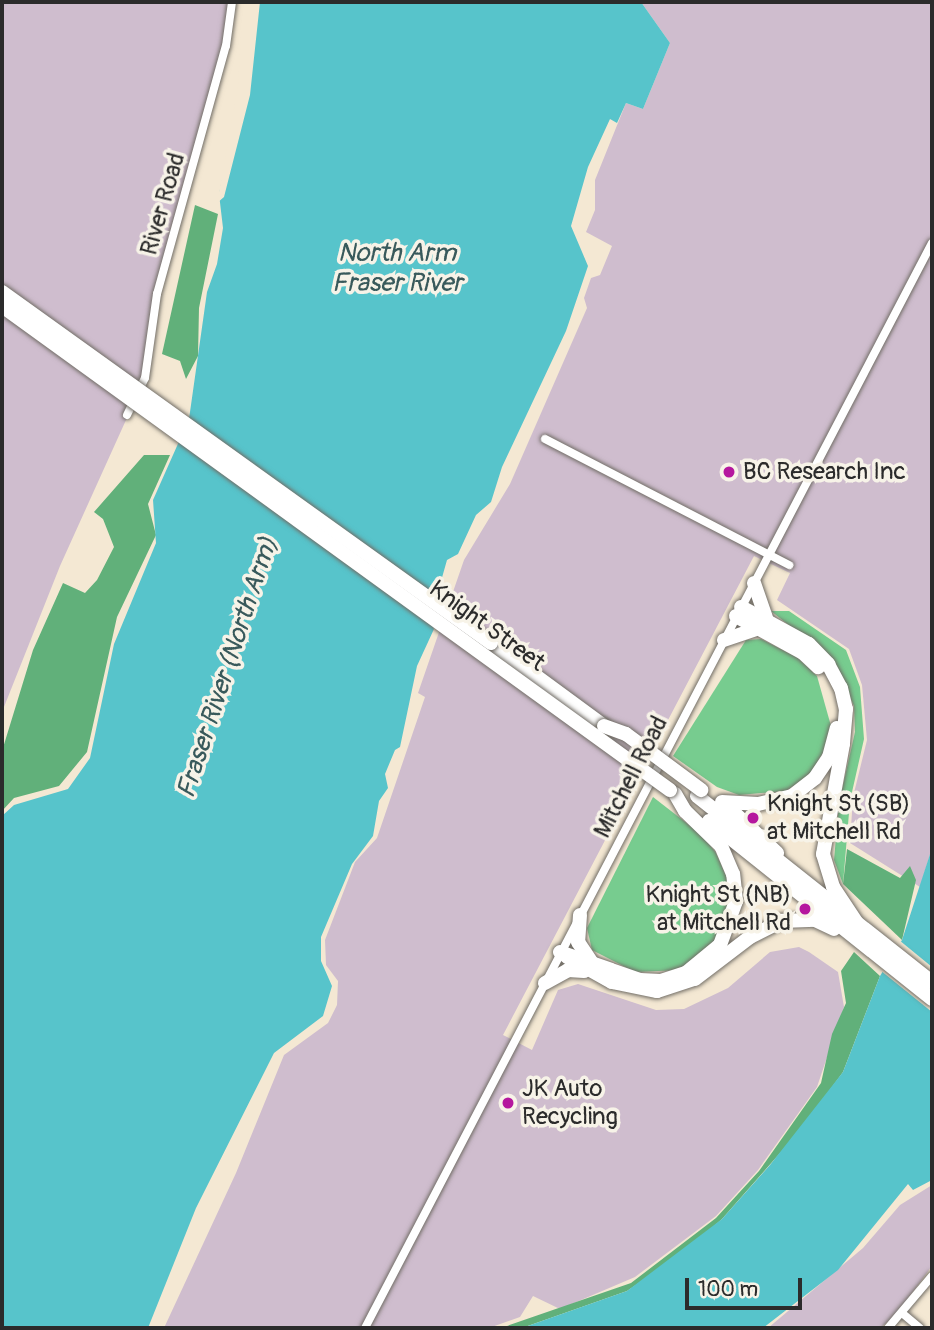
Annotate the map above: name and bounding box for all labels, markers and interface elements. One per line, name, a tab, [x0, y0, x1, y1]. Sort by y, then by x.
street label: River Road	[135, 150, 191, 258]
water label: North Arm Fraser River	[332, 238, 462, 300]
place label: BC Research Inc	[743, 458, 906, 486]
marker: BC Research Inc	[721, 464, 737, 480]
water label: Fraser River (North Arm)	[171, 534, 285, 802]
street label: Knight Street	[424, 574, 550, 678]
street label: Mitchell Road	[588, 711, 674, 843]
place label: Knight St (SB) at Mitchell Rd	[767, 790, 910, 846]
marker: Knight St (SB) at Mitchell Rd	[745, 810, 761, 826]
place label: Knight St (NB) at Mitchell Rd	[645, 881, 791, 937]
marker: Knight St (NB) at Mitchell Rd	[797, 901, 813, 917]
place label: JK Auto Recycling	[522, 1075, 618, 1131]
marker: JK Auto Recycling	[500, 1095, 516, 1111]
scale bar	[689, 1264, 806, 1308]
text: 100 m	[698, 1276, 758, 1303]

